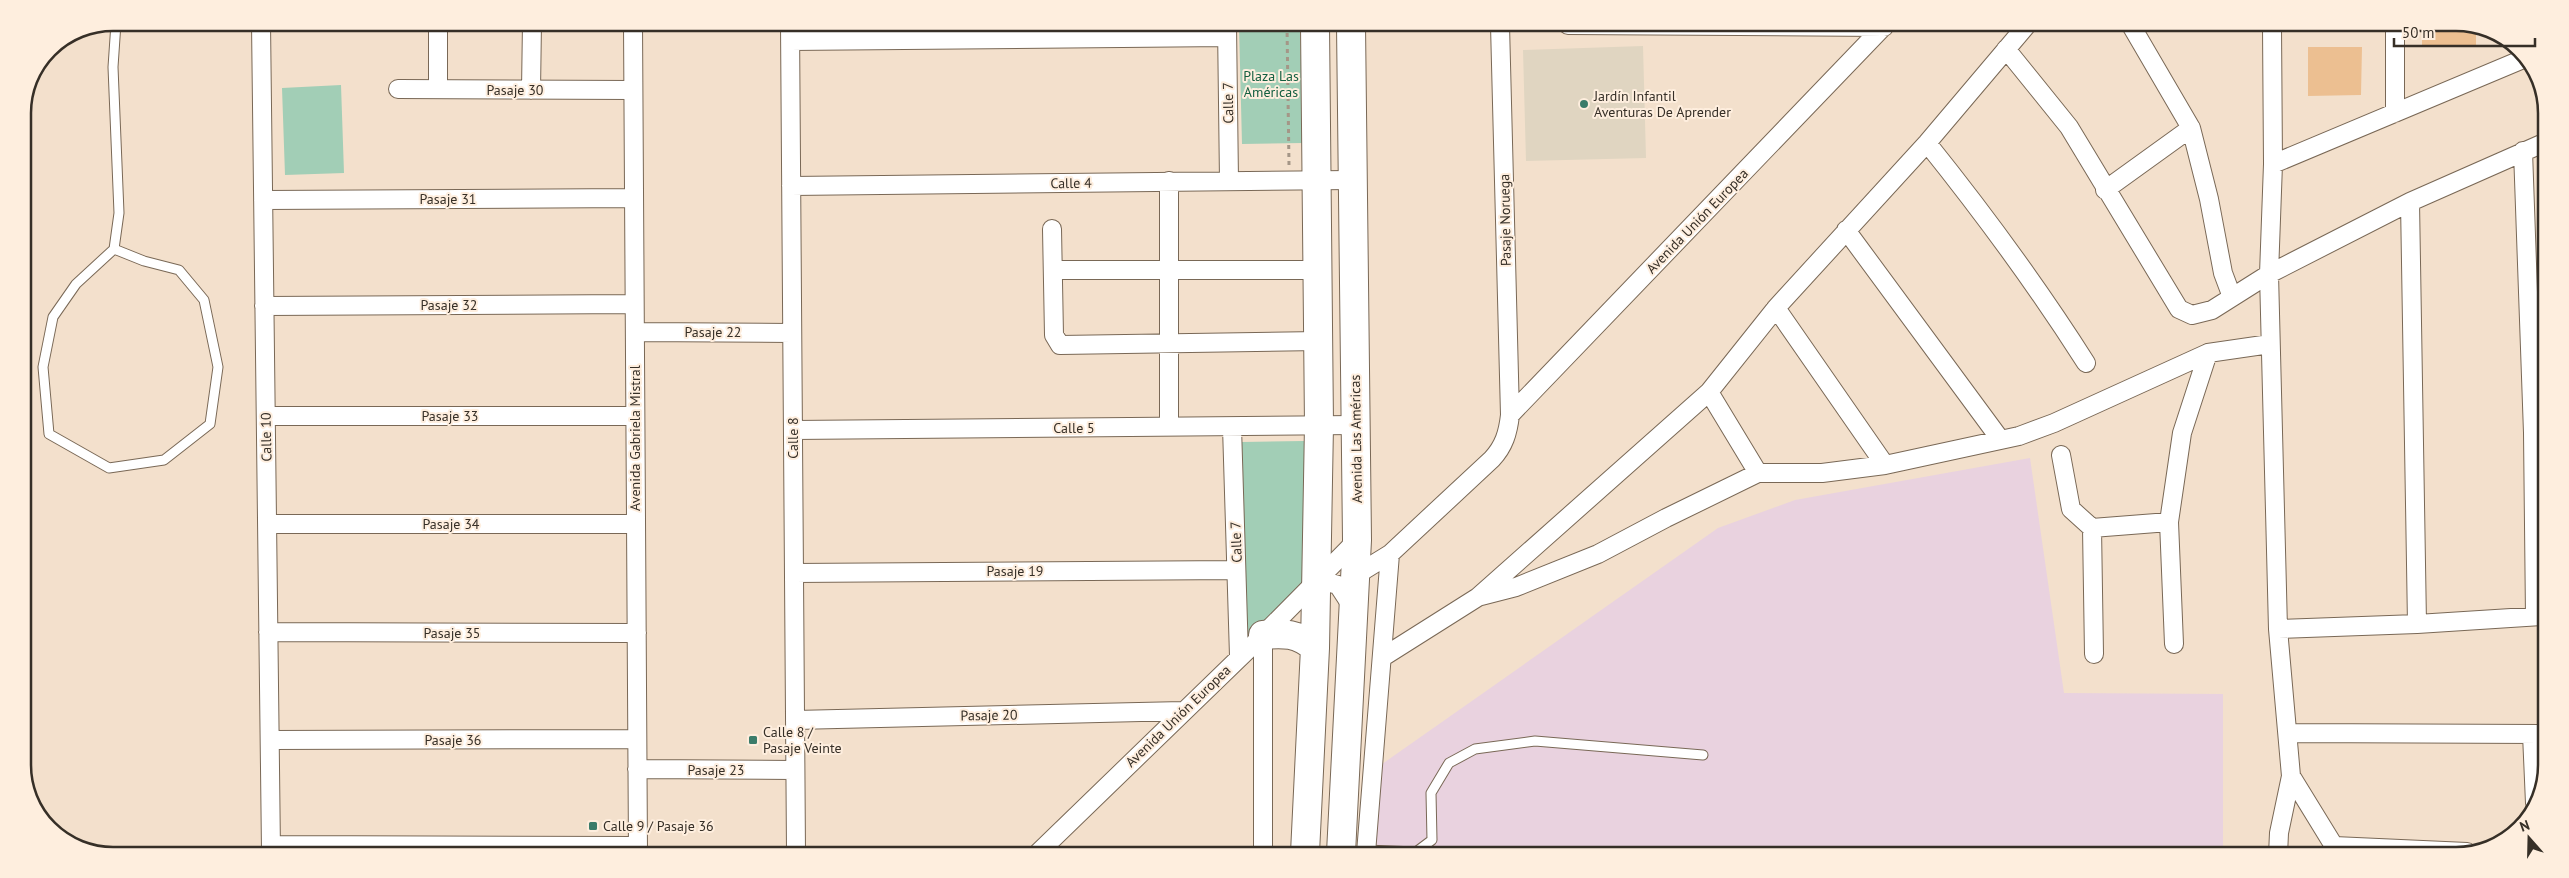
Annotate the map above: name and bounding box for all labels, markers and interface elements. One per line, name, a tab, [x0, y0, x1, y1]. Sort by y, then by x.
scale bar	[2394, 15, 2535, 47]
text: 50 m	[2402, 23, 2435, 42]
park label: Plaza Las Américas	[1243, 67, 1299, 101]
street label: Pasaje 30	[487, 81, 544, 99]
street label: Calle 7	[1219, 82, 1237, 124]
place label: Jardín Infantil Aventuras De Aprender	[1593, 87, 1731, 121]
marker: Jardín Infantil Aventuras De Aprender	[1578, 98, 1590, 110]
street label: Avenida Unión Europea	[1642, 165, 1752, 277]
street label: Calle 4	[1050, 174, 1092, 192]
street label: Pasaje Noruega	[1495, 174, 1515, 266]
street label: Pasaje 31	[420, 190, 476, 208]
street label: Pasaje 32	[421, 296, 477, 314]
street label: Pasaje 22	[685, 323, 741, 341]
street label: Avenida Gabriela Mistral	[626, 365, 644, 511]
street label: Avenida Las Américas	[1346, 375, 1366, 503]
street label: Pasaje 33	[422, 407, 478, 425]
street label: Calle 10	[257, 412, 275, 462]
street label: Calle 8	[784, 417, 802, 459]
street label: Calle 5	[1053, 419, 1095, 437]
street label: Pasaje 34	[423, 515, 480, 533]
street label: Calle 7	[1226, 521, 1246, 563]
street label: Pasaje 19	[987, 562, 1043, 580]
street label: Pasaje 35	[424, 624, 480, 642]
street label: Avenida Unión Europea	[1122, 661, 1234, 771]
street label: Pasaje 20	[960, 705, 1018, 724]
place label: Calle 8 / Pasaje Veinte	[763, 723, 842, 757]
street label: Pasaje 36	[425, 731, 481, 749]
marker: Calle 8 / Pasaje Veinte	[747, 734, 759, 746]
street label: Pasaje 23	[688, 761, 744, 779]
north arrow	[2504, 813, 2554, 863]
text: N	[2517, 816, 2532, 836]
place label: Calle 9 / Pasaje 36	[603, 817, 714, 835]
marker: Calle 9 / Pasaje 36	[587, 820, 599, 832]

